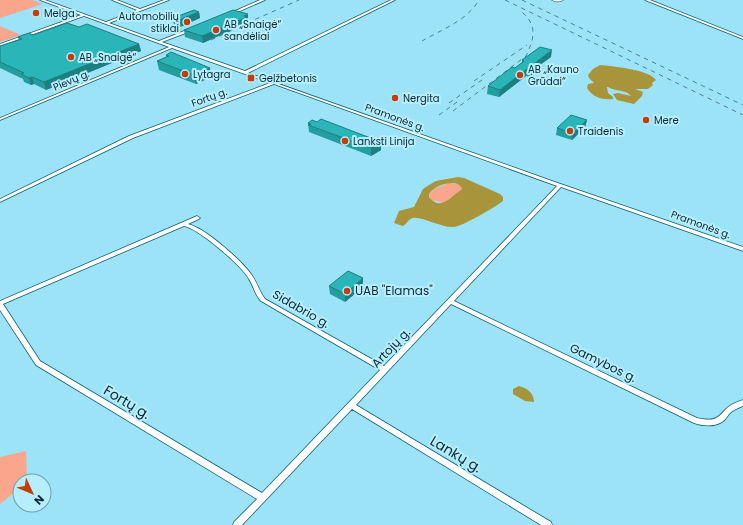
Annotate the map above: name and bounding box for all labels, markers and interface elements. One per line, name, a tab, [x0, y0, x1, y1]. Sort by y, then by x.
place label: Melga	[44, 6, 75, 21]
marker: Melga	[31, 8, 41, 18]
place label: Automobilių stiklai	[119, 9, 179, 36]
marker: Automobilių stiklai	[182, 17, 192, 27]
place label: AB „Snaigė“ sandėliai	[224, 17, 281, 44]
marker: AB „Snaigė“ sandėliai	[211, 25, 221, 35]
place label: AB „Snaigė“	[79, 50, 136, 65]
marker: AB „Snaigė“	[66, 52, 76, 62]
place label: AB „Kauno Grūdai“	[528, 62, 579, 89]
street label: Pievų g.	[51, 66, 92, 95]
place label: Lytagra	[193, 67, 231, 82]
marker: Lytagra	[180, 69, 190, 79]
marker: AB „Kauno Grūdai“	[515, 70, 525, 80]
place label: Gelžbetonis	[259, 71, 317, 86]
marker: Gelžbetonis	[246, 73, 256, 83]
street label: Fortų g.	[189, 84, 229, 111]
place label: Nergita	[403, 91, 440, 106]
marker: Nergita	[390, 93, 400, 103]
street label: Pramonės g.	[363, 100, 427, 135]
place label: Mere	[654, 113, 679, 128]
marker: Mere	[641, 115, 651, 125]
place label: Traidenis	[578, 124, 623, 139]
marker: Traidenis	[565, 126, 575, 136]
place label: Lanksti Linija	[353, 134, 415, 149]
marker: Lanksti Linija	[340, 136, 350, 146]
street label: Pramonės g.	[669, 207, 733, 242]
place label: UAB "Elamas"	[355, 282, 433, 299]
street label: Sidabrio g.	[270, 285, 333, 332]
marker: UAB "Elamas"	[342, 286, 352, 296]
street label: Artojų g.	[367, 324, 414, 371]
street label: Gamybos g.	[567, 339, 640, 386]
street label: Fortų g.	[100, 380, 154, 424]
street label: Lankų g.	[427, 431, 486, 477]
north arrow	[12, 473, 52, 513]
text: N	[31, 491, 48, 508]

